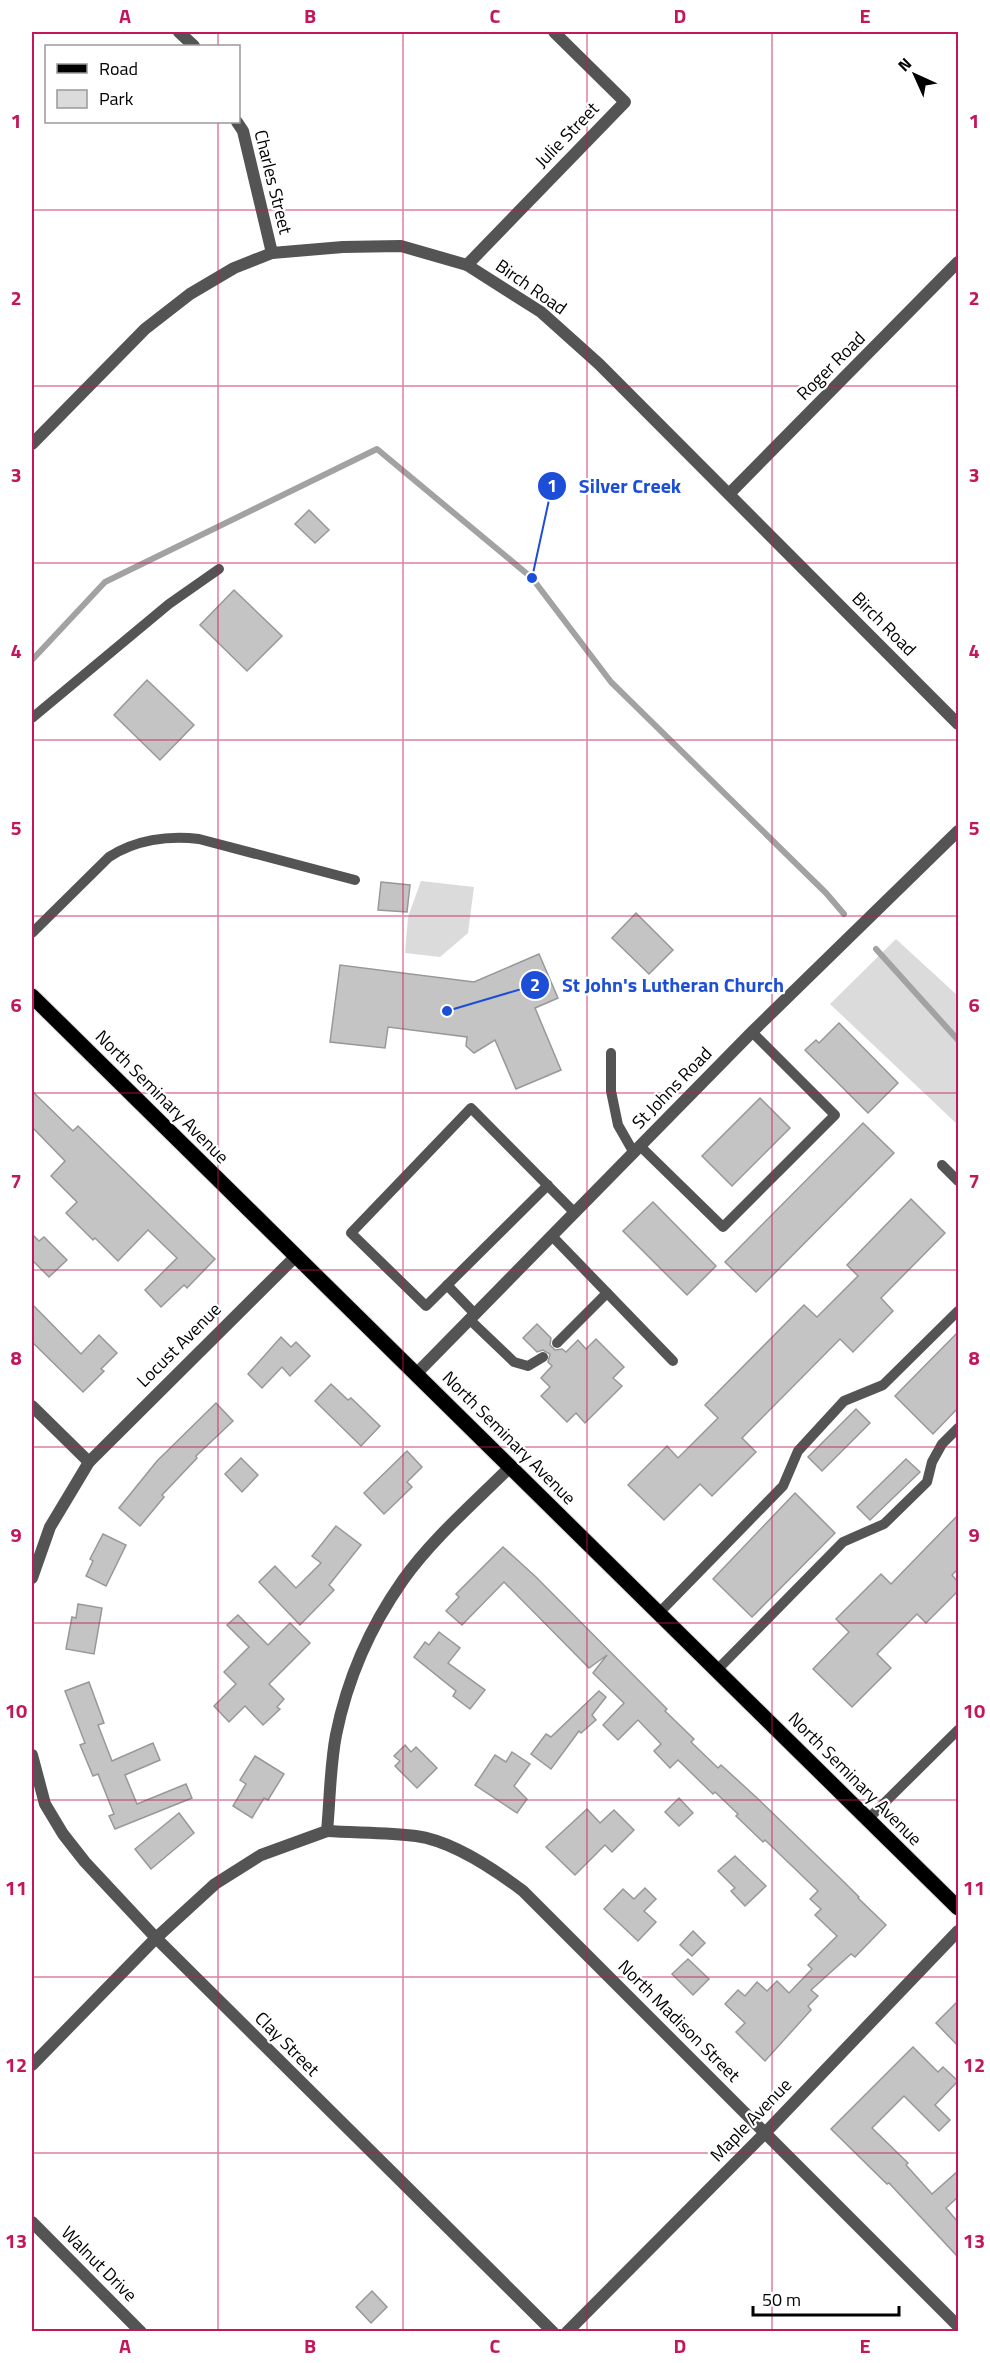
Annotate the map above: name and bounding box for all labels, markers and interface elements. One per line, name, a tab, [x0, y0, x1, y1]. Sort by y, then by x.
text: A	[119, 0, 131, 31]
text: B	[304, 0, 316, 31]
text: C	[490, 0, 501, 31]
text: D	[674, 0, 686, 31]
text: E	[859, 0, 871, 31]
legend	[45, 45, 240, 123]
north arrow	[885, 45, 945, 105]
text: N	[892, 52, 917, 77]
text: Road	[99, 55, 138, 82]
text: Park	[99, 85, 134, 112]
street label: Julie Street	[528, 95, 605, 174]
text: 1	[10, 105, 22, 136]
text: 1	[968, 105, 980, 136]
street label: Charles Street	[247, 127, 300, 238]
street label: Birch Road	[490, 252, 572, 321]
text: 2	[10, 282, 22, 313]
text: 2	[968, 282, 980, 313]
street label: Roger Road	[790, 325, 871, 406]
text: 3	[10, 459, 22, 490]
text: 3	[968, 459, 980, 490]
callout: Silver Creek	[537, 467, 694, 505]
text: Silver Creek	[579, 470, 682, 501]
text: 1	[547, 472, 557, 499]
street label: Birch Road	[846, 585, 923, 662]
text: 4	[10, 635, 22, 666]
text: 4	[968, 635, 980, 666]
text: 5	[10, 812, 22, 843]
text: 5	[968, 812, 980, 843]
callout: St John's Lutheran Church	[520, 966, 796, 1004]
text: St John's Lutheran Church	[562, 969, 784, 1000]
text: 2	[530, 971, 540, 998]
text: 6	[10, 989, 22, 1020]
text: 6	[968, 989, 980, 1020]
street label: North Seminary Avenue	[89, 1024, 235, 1170]
street label: St Johns Road	[625, 1040, 718, 1135]
text: 7	[10, 1165, 22, 1196]
text: 7	[968, 1165, 980, 1196]
street label: Locust Avenue	[130, 1296, 227, 1393]
text: 8	[10, 1342, 22, 1373]
text: 8	[968, 1342, 980, 1373]
street label: North Seminary Avenue	[436, 1365, 582, 1511]
text: 9	[10, 1519, 22, 1550]
text: 9	[968, 1519, 980, 1550]
text: 10	[5, 1695, 27, 1726]
text: 10	[963, 1695, 985, 1726]
street label: North Seminary Avenue	[782, 1706, 928, 1852]
text: 11	[5, 1872, 27, 1903]
text: 11	[963, 1872, 985, 1903]
street label: North Madison Street	[612, 1953, 747, 2088]
street label: Clay Street	[249, 2005, 326, 2083]
text: 12	[5, 2049, 27, 2080]
text: 12	[963, 2049, 985, 2080]
street label: Maple Avenue	[704, 2072, 798, 2168]
street label: Walnut Drive	[55, 2220, 143, 2308]
text: 13	[5, 2225, 27, 2256]
text: 13	[963, 2225, 985, 2256]
scale bar	[753, 2279, 898, 2317]
text: 50 m	[762, 2286, 801, 2313]
text: A	[119, 2330, 131, 2361]
text: B	[304, 2330, 316, 2361]
text: C	[490, 2330, 501, 2361]
text: D	[674, 2330, 686, 2361]
text: E	[859, 2330, 871, 2361]

